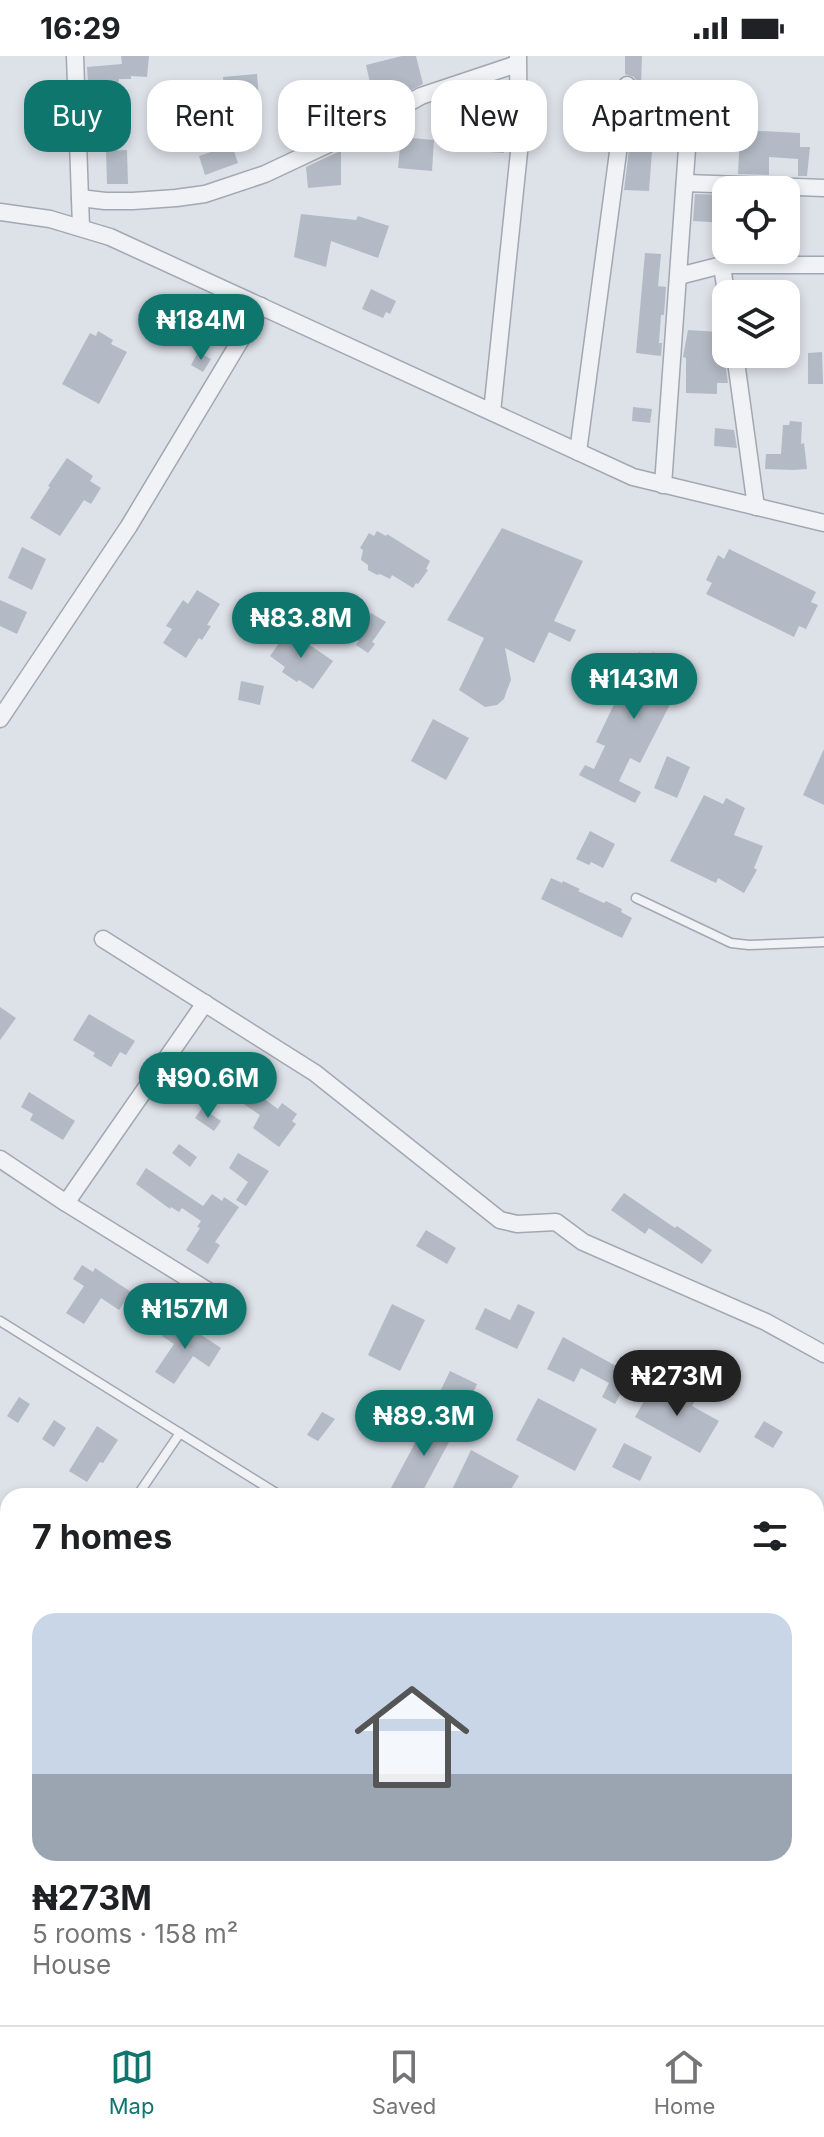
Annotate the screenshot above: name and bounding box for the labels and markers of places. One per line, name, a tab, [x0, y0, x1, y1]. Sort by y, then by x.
pin: ₦184M	[145, 294, 257, 362]
pin: ₦83.8M	[236, 592, 366, 660]
pin: ₦143M	[578, 653, 690, 721]
pin: ₦90.6M	[143, 1052, 273, 1120]
pin: ₦157M	[129, 1283, 241, 1351]
pin: ₦273M	[621, 1350, 733, 1418]
pin: ₦89.3M	[359, 1390, 489, 1458]

